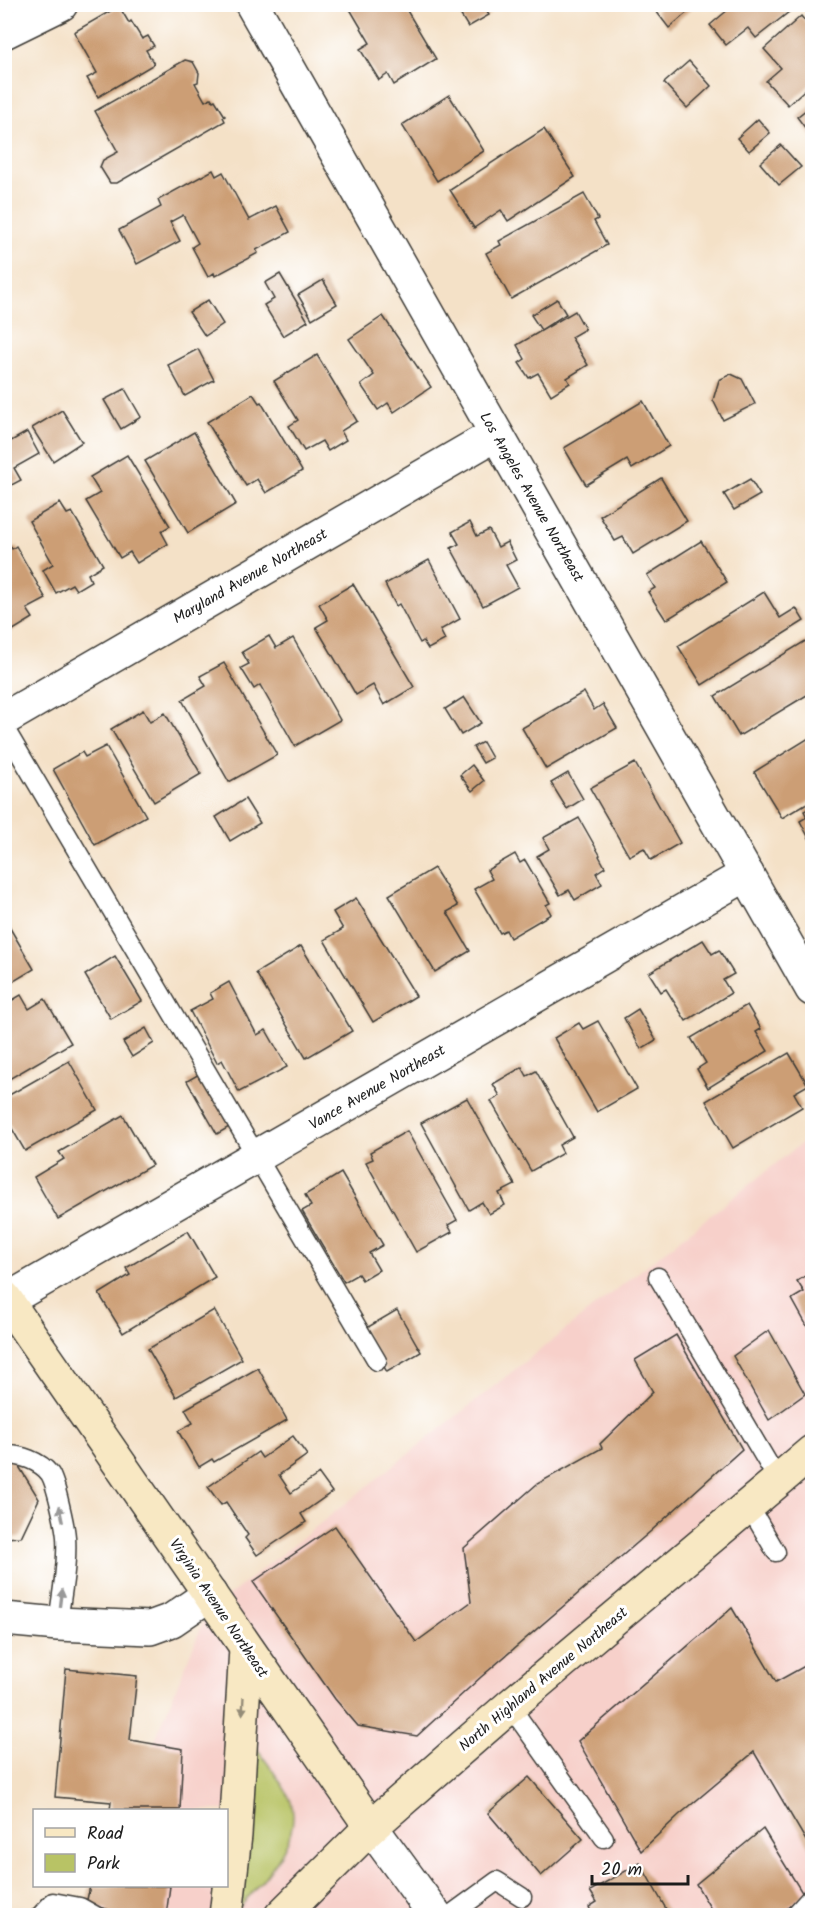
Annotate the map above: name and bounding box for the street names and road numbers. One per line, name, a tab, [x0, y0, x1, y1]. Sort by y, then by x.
street label: Los Angeles Avenue Northeast	[472, 408, 590, 587]
street label: Maryland Avenue Northeast	[169, 523, 332, 631]
street label: Vance Avenue Northeast	[305, 1039, 451, 1137]
street label: Virginia Avenue Northeast	[162, 1534, 274, 1683]
street label: North Highland Avenue Northeast	[454, 1601, 634, 1758]

